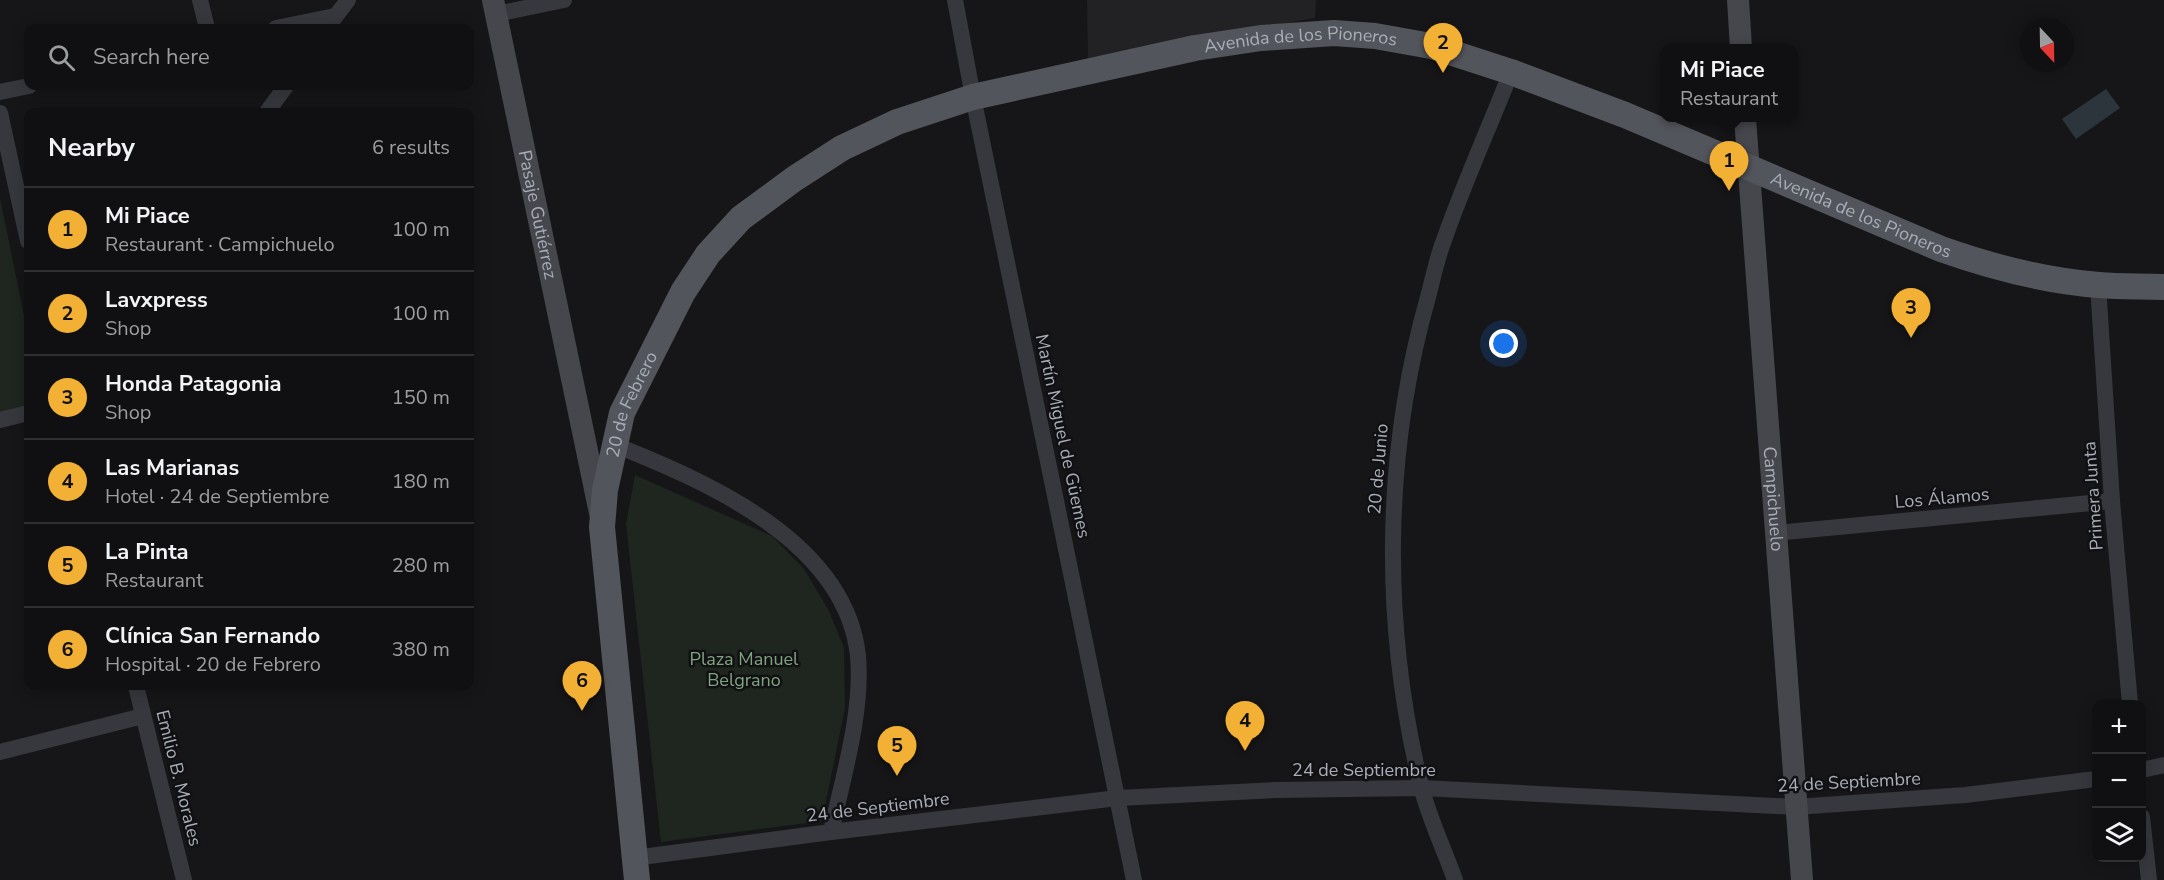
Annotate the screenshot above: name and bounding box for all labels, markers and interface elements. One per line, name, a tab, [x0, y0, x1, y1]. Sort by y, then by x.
north arrow	[2020, 18, 2074, 72]
street label: Avenida de los Pioneros	[1202, 21, 1399, 58]
pin: 2	[1424, 23, 1462, 73]
search box	[24, 24, 474, 90]
icon: search	[45, 41, 78, 74]
text: Search here	[93, 42, 210, 72]
popup	[1660, 44, 1798, 122]
text: Mi Piace	[1680, 55, 1765, 85]
text: Restaurant	[1680, 85, 1778, 112]
text: Nearby	[48, 130, 135, 165]
text: 6 results	[372, 134, 450, 161]
pin: 1	[1710, 142, 1748, 191]
street label: Pasaje Gutiérrez	[513, 148, 563, 281]
street label: Avenida de los Pioneros	[1767, 166, 1955, 264]
text: Mi Piace	[105, 201, 190, 231]
text: 1	[62, 216, 74, 243]
text: 100 m	[392, 216, 450, 243]
text: Restaurant · Campichuelo	[105, 231, 335, 258]
text: Lavxpress	[105, 285, 208, 315]
pin: 3	[1892, 288, 1930, 338]
text: 2	[62, 300, 74, 327]
text: 100 m	[392, 300, 450, 327]
text: Shop	[105, 315, 151, 342]
your location	[1489, 329, 1518, 358]
street label: Martín Miguel de Güemes	[1030, 332, 1096, 540]
street label: 20 de Febrero	[601, 347, 663, 460]
text: Honda Patagonia	[105, 369, 282, 399]
text: 3	[62, 384, 74, 411]
text: 150 m	[392, 384, 450, 411]
text: Shop	[105, 399, 151, 426]
street label: 20 de Junio	[1362, 422, 1394, 516]
street label: Primera Junta	[2077, 441, 2109, 551]
street label: Campichuelo	[1758, 446, 1789, 552]
text: Las Marianas	[105, 453, 239, 483]
text: 4	[62, 468, 74, 495]
text: 180 m	[392, 468, 450, 495]
street label: Los Álamos	[1894, 482, 1990, 514]
text: Hotel · 24 de Septiembre	[105, 483, 329, 510]
text: La Pinta	[105, 537, 189, 567]
text: 5	[62, 552, 74, 579]
text: 280 m	[392, 552, 450, 579]
text: Restaurant	[105, 567, 203, 594]
text: Clínica San Fernando	[105, 621, 320, 651]
text: 6	[62, 636, 74, 663]
text: 380 m	[392, 636, 450, 663]
park label: Plaza Manuel Belgrano	[690, 647, 799, 692]
text: Hospital · 20 de Febrero	[105, 651, 321, 678]
pin: 6	[562, 662, 602, 711]
map controls	[2092, 700, 2146, 862]
button: +	[2092, 700, 2146, 754]
pin: 4	[1226, 702, 1264, 751]
street label: Emilio B. Morales	[150, 707, 208, 849]
pin: 5	[878, 726, 916, 776]
button: −	[2092, 754, 2146, 808]
street label: 24 de Septiembre	[1292, 758, 1436, 782]
street label: 24 de Septiembre	[1777, 766, 1921, 798]
street label: 24 de Septiembre	[805, 786, 951, 828]
button: layers	[2092, 808, 2146, 862]

